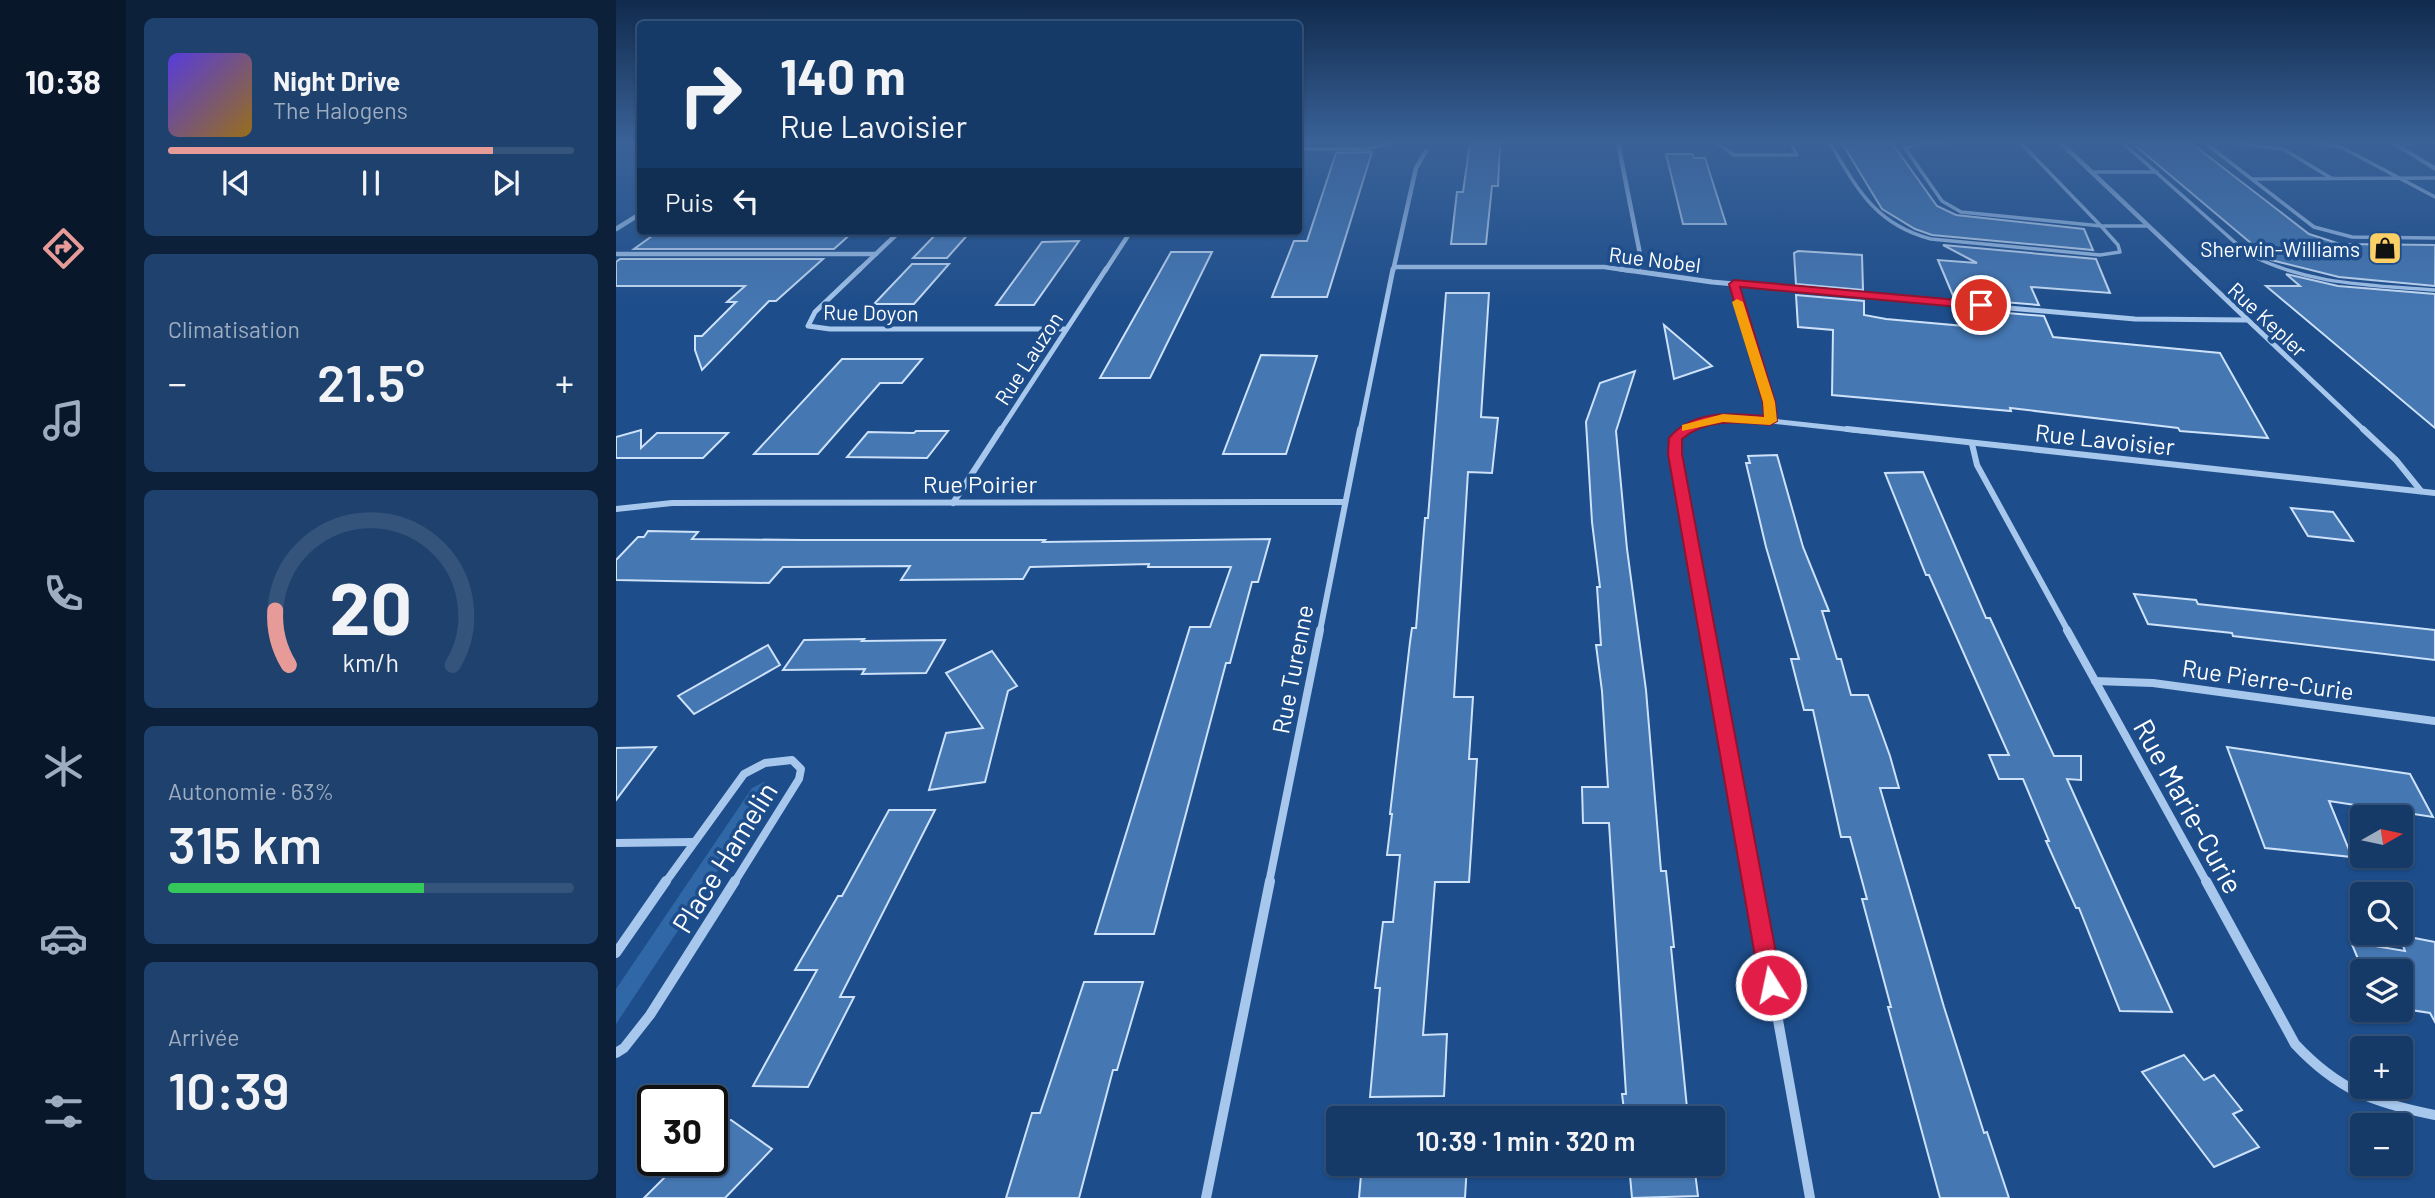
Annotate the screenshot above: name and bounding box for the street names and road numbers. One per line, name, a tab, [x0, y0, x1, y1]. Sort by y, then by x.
street label: Rue Nobel	[1608, 241, 1702, 277]
street label: Rue Kepler	[2223, 276, 2313, 362]
street label: Rue Doyon	[823, 299, 919, 325]
street label: Rue Lauzon	[989, 307, 1067, 409]
street label: Rue Lavoisier	[2034, 417, 2177, 461]
street label: Rue Poirier	[923, 469, 1038, 498]
street label: Rue Turenne	[1265, 602, 1319, 736]
street label: Rue Pierre-Curie	[2180, 653, 2356, 705]
street label: Rue Marie-Curie	[2127, 713, 2251, 899]
street label: Place Hamelin	[664, 775, 784, 939]

